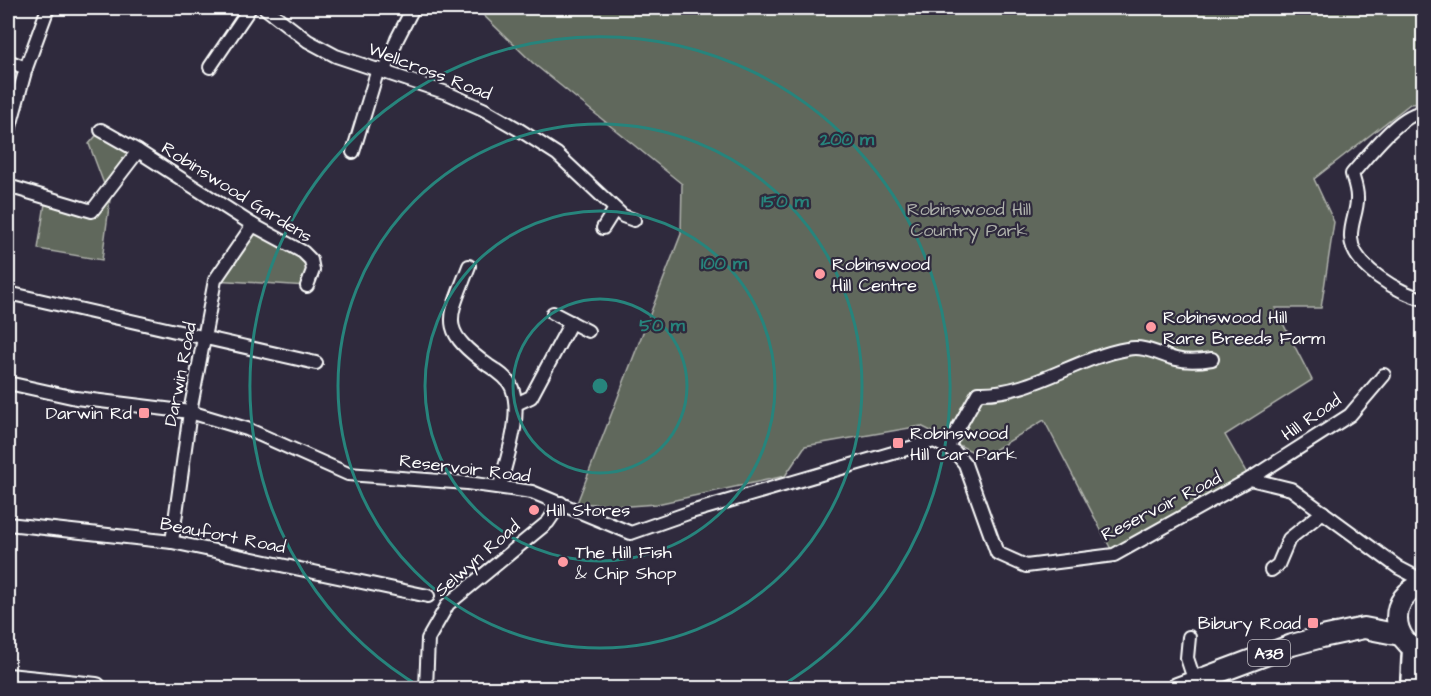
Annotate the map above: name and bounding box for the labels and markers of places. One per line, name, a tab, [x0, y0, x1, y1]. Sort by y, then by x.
place label: Robinswood Hill Centre	[832, 252, 930, 298]
marker: Robinswood Hill Centre	[813, 267, 827, 281]
place label: Robinswood Hill Rare Breeds Farm	[1163, 305, 1325, 351]
marker: Robinswood Hill Rare Breeds Farm	[1144, 320, 1158, 334]
centre of rings	[590, 376, 610, 396]
place label: Darwin Rd	[46, 401, 132, 426]
marker: Darwin Rd	[137, 406, 151, 420]
place label: Robinswood Hill Car Park	[910, 421, 1017, 467]
marker: Robinswood Hill Car Park	[891, 436, 905, 450]
place label: Hill Stores	[546, 498, 630, 523]
marker: Hill Stores	[527, 503, 541, 517]
place label: The Hill Fish & Chip Shop	[575, 540, 677, 586]
marker: The Hill Fish & Chip Shop	[556, 555, 570, 569]
place label: Bibury Road	[1198, 611, 1301, 637]
marker: Bibury Road	[1306, 616, 1320, 630]

